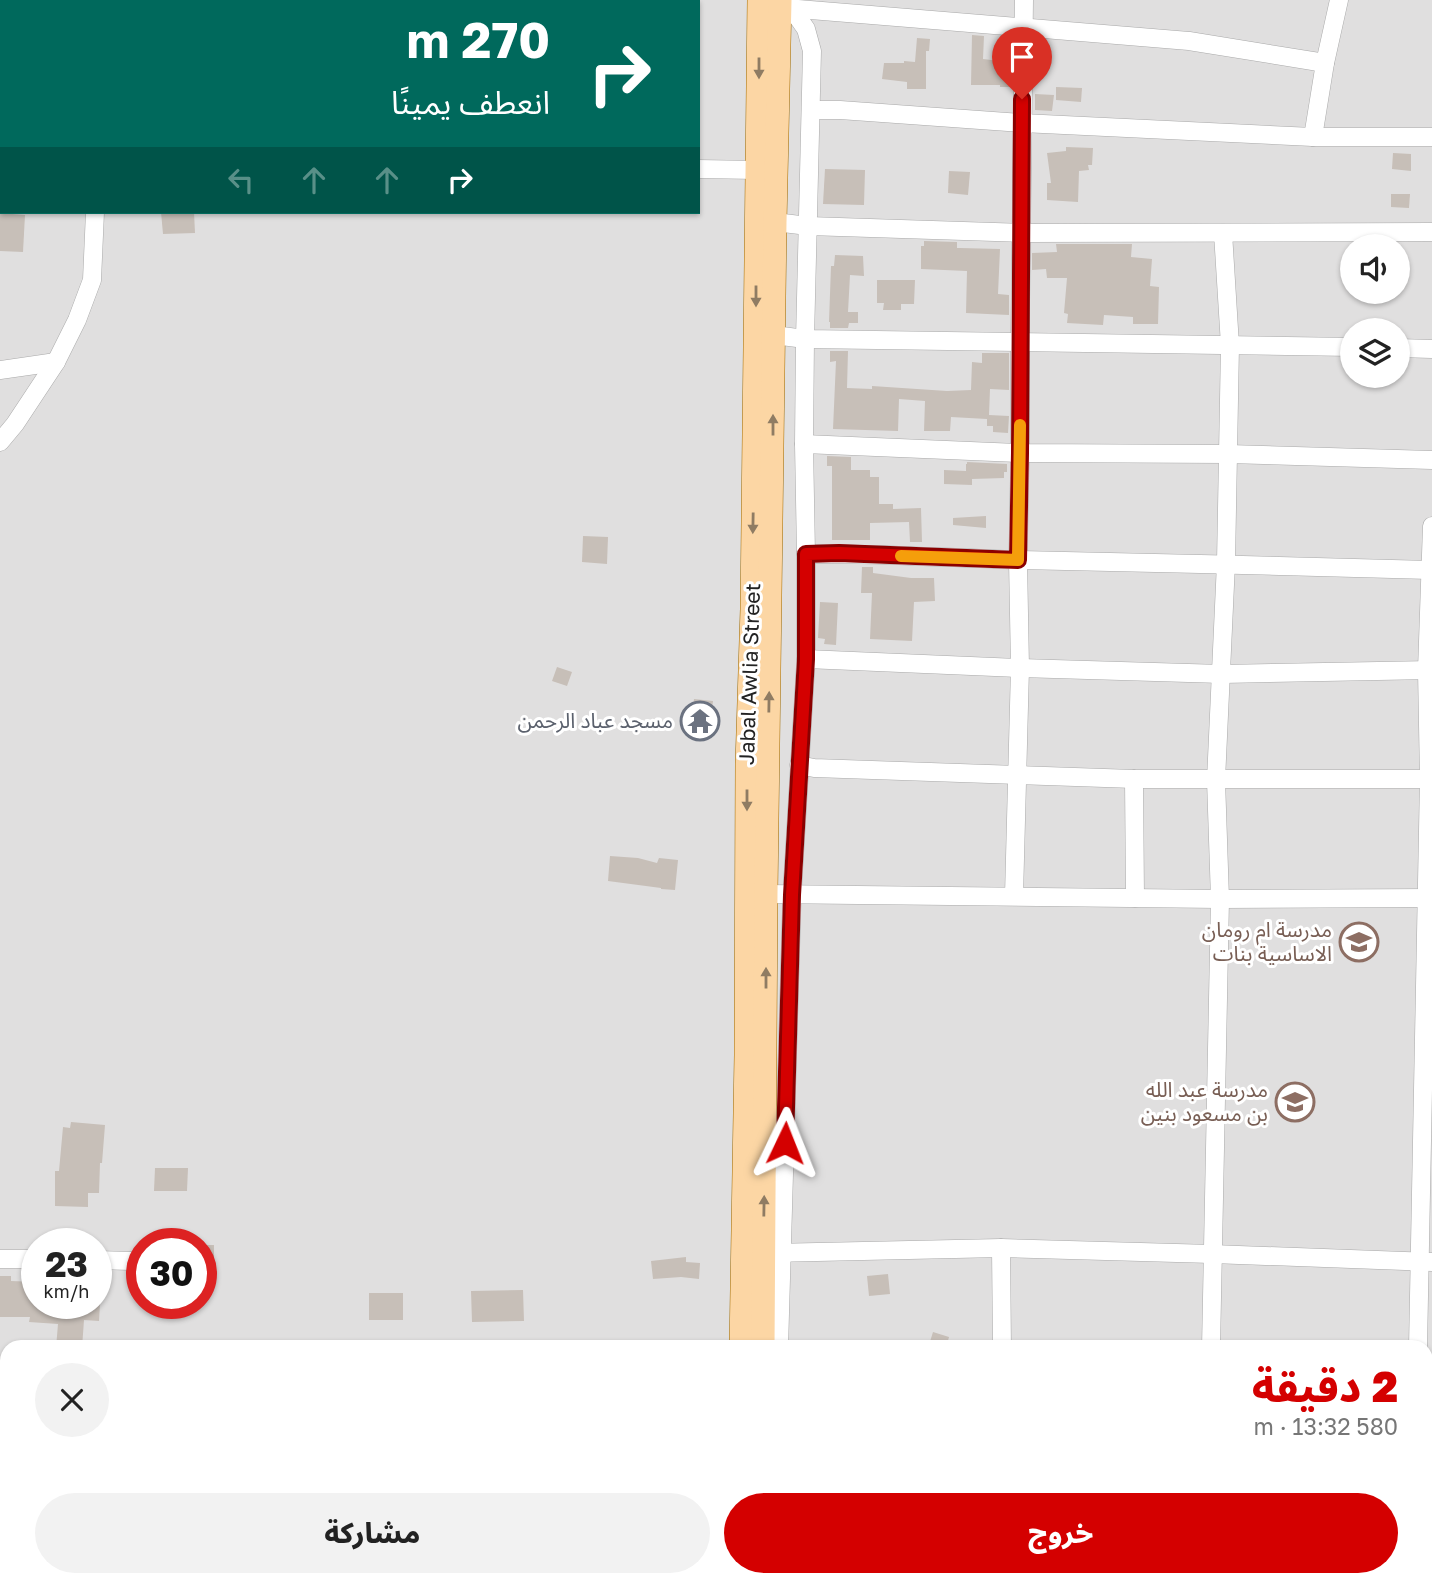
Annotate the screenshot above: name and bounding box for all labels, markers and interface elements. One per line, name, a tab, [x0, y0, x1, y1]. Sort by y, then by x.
text: 270 m	[406, 10, 550, 69]
pin	[992, 27, 1052, 99]
icon: right	[574, 28, 665, 119]
icon: arrive	[1003, 38, 1041, 76]
one-way arrow	[753, 57, 765, 79]
text: انعطف يمينًا	[391, 83, 550, 121]
icon: left	[222, 161, 260, 199]
icon: ahead	[295, 161, 333, 199]
icon: ahead	[368, 161, 406, 199]
icon: right	[441, 161, 479, 199]
map controls	[1340, 234, 1410, 388]
button: sound	[1340, 234, 1410, 304]
one-way arrow	[750, 285, 762, 307]
button: layers	[1340, 318, 1410, 388]
one-way arrow	[767, 414, 779, 436]
one-way arrow	[747, 512, 759, 534]
street label: Jabal Awlia Street	[733, 583, 765, 765]
one-way arrow	[763, 691, 775, 713]
temple icon: مسجد عباد الرحمن	[679, 700, 721, 742]
place label: مسجد عباد الرحمن	[517, 707, 673, 733]
one-way arrow	[741, 789, 753, 811]
place label: مدرسة ام رومان الاساسية بنات	[1202, 916, 1332, 966]
school or university icon: مدرسة ام رومان الاساسية بنات	[1338, 921, 1380, 963]
one-way arrow	[760, 967, 772, 989]
place label: مدرسة عبد الله بن مسعود بنين	[1141, 1076, 1268, 1126]
school or university icon: مدرسة عبد الله بن مسعود بنين	[1274, 1081, 1316, 1123]
position arrow	[748, 1106, 822, 1180]
one-way arrow	[758, 1195, 770, 1217]
speed limit sign: 30	[126, 1228, 217, 1319]
text: 23	[45, 1243, 88, 1285]
text: km/h	[44, 1280, 89, 1302]
text: 2 دقيقة	[1252, 1361, 1398, 1411]
button: close	[35, 1363, 109, 1437]
text: 580 m · 13:32	[1254, 1412, 1398, 1440]
button: مشاركة	[35, 1493, 710, 1573]
button: خروج	[724, 1493, 1398, 1573]

